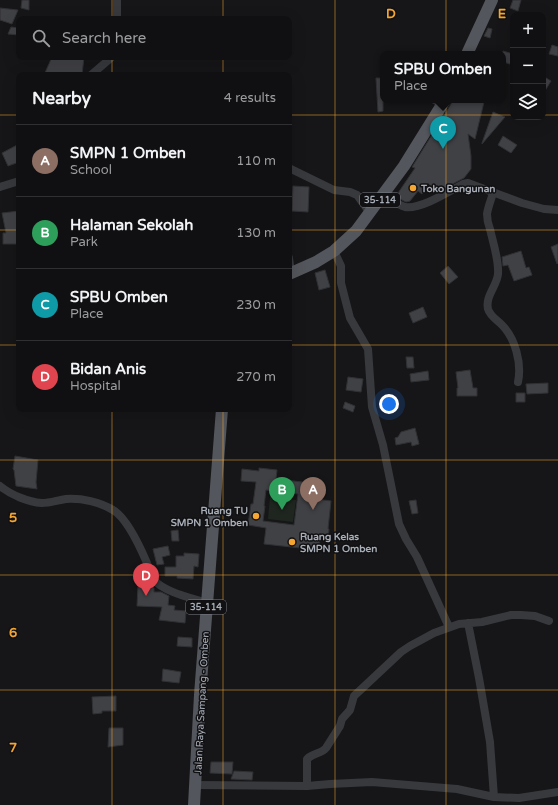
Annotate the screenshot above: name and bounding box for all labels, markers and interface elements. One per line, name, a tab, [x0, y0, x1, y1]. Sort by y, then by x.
text: D	[386, 6, 396, 22]
text: E	[498, 6, 506, 22]
map controls	[510, 12, 546, 120]
button: +	[510, 12, 546, 48]
search box	[16, 16, 292, 60]
icon: search	[30, 27, 52, 49]
text: Search here	[62, 29, 146, 47]
button: −	[510, 48, 546, 84]
popup	[380, 51, 506, 103]
text: SPBU Omben	[394, 60, 492, 78]
text: Place	[394, 78, 427, 94]
button: layers	[510, 84, 546, 120]
text: Nearby	[32, 88, 91, 109]
text: 4 results	[224, 90, 276, 106]
pin: C	[430, 116, 456, 149]
text: SMPN 1 Omben	[70, 144, 186, 162]
text: A	[40, 153, 50, 169]
text: 110 m	[236, 153, 276, 169]
text: School	[70, 162, 112, 178]
marker: Toko Bangunan	[408, 183, 418, 193]
place label: Toko Bangunan	[420, 183, 495, 195]
road number: 35-114	[360, 193, 400, 207]
text: Halaman Sekolah	[70, 216, 193, 234]
text: B	[40, 225, 50, 241]
text: 130 m	[236, 225, 276, 241]
text: Park	[70, 234, 98, 250]
text: SPBU Omben	[70, 288, 168, 306]
text: C	[40, 297, 50, 313]
text: 230 m	[236, 297, 276, 313]
text: Place	[70, 306, 103, 322]
text: Bidan Anis	[70, 360, 146, 378]
text: D	[40, 369, 50, 385]
text: 270 m	[236, 369, 276, 385]
text: Hospital	[70, 378, 121, 394]
your location	[379, 394, 399, 414]
pin: B	[269, 477, 295, 510]
pin: A	[300, 477, 326, 510]
place label: Ruang TU SMPN 1 Omben	[171, 505, 248, 529]
text: 5	[9, 510, 17, 526]
marker: Ruang TU SMPN 1 Omben	[251, 511, 261, 521]
place label: Ruang Kelas SMPN 1 Omben	[300, 531, 377, 555]
marker: Ruang Kelas SMPN 1 Omben	[287, 537, 297, 547]
pin: D	[133, 563, 159, 596]
road number: 35-114	[186, 600, 226, 614]
text: 6	[9, 625, 17, 641]
street label: Jalan Raya Sampang - Omben	[192, 631, 212, 775]
text: 7	[9, 740, 17, 756]

